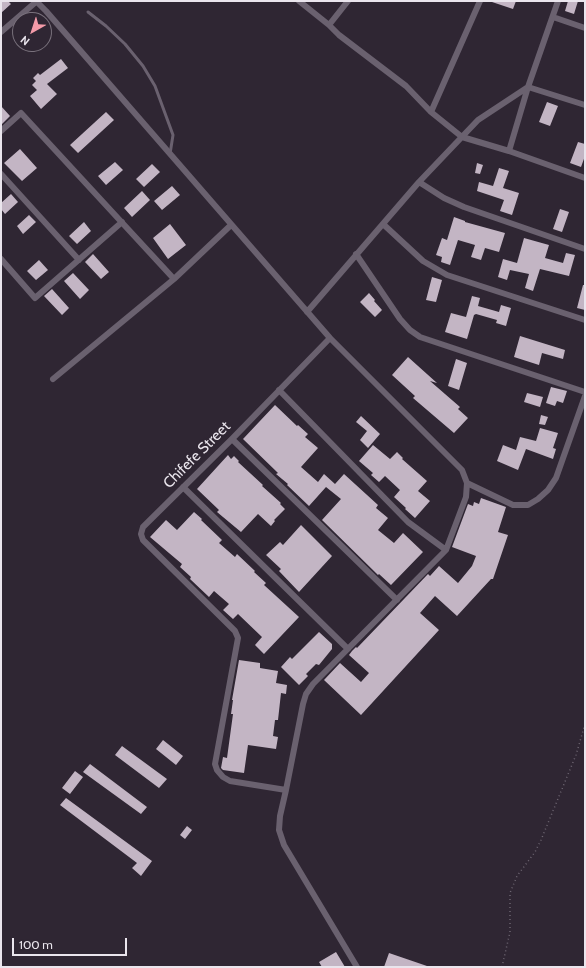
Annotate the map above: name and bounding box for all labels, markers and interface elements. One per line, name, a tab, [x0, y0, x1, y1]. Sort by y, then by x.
north arrow	[12, 12, 52, 52]
text: N	[18, 33, 33, 48]
street label: Chifefe Street	[160, 418, 234, 492]
scale bar	[14, 930, 129, 956]
text: 100 m	[19, 937, 53, 952]

